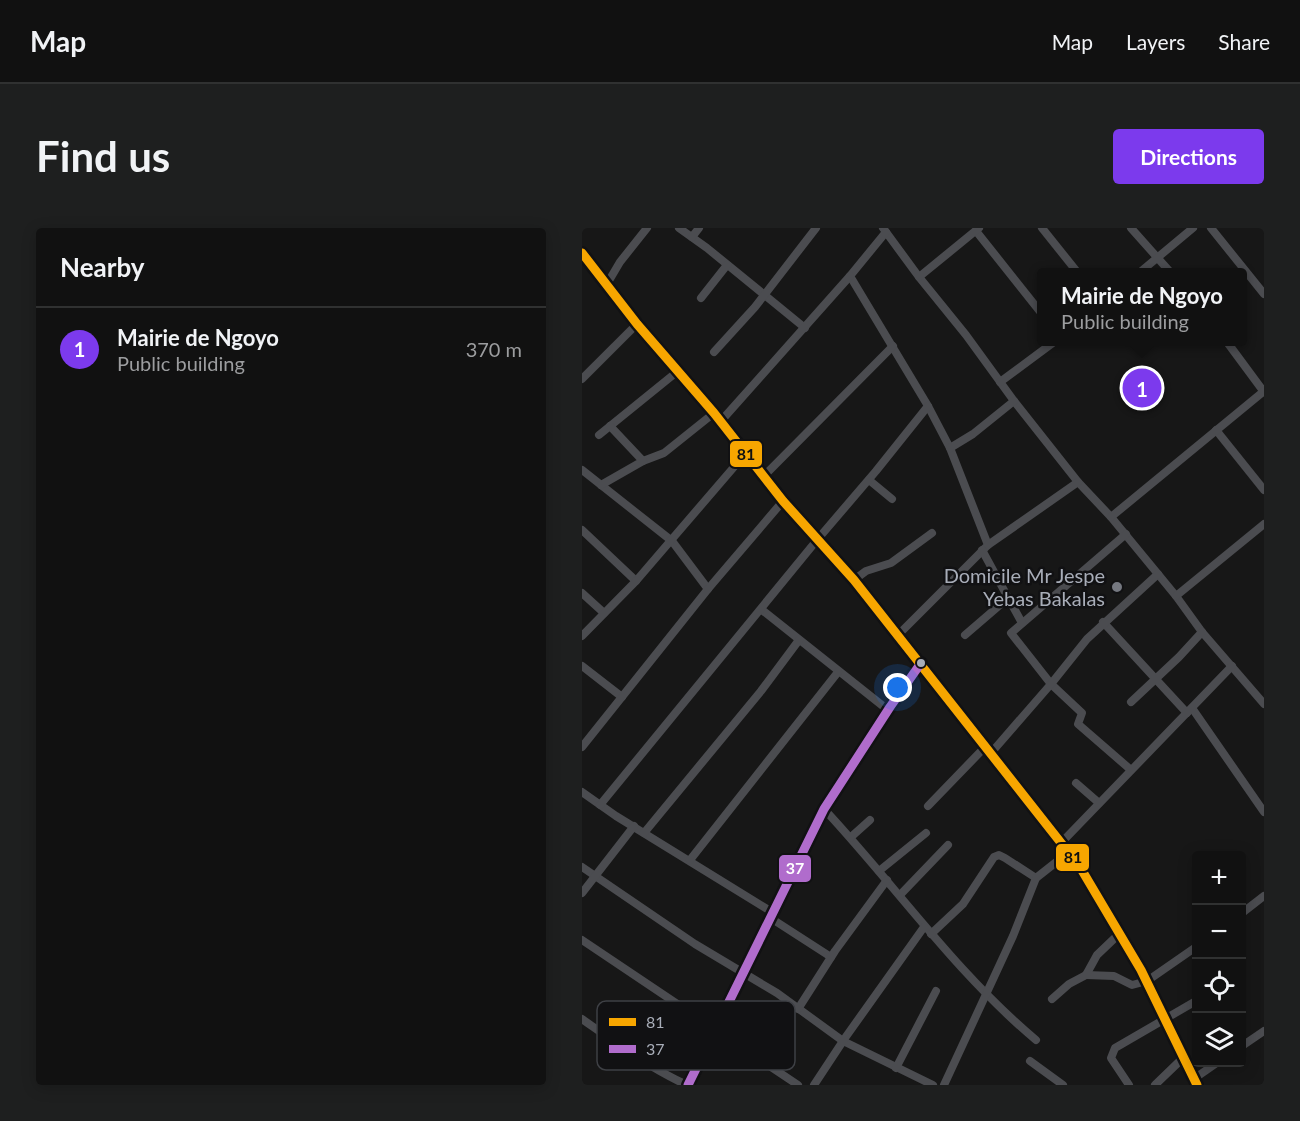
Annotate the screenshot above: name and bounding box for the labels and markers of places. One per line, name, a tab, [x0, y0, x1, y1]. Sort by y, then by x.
pin: 1	[1122, 366, 1162, 410]
place label: Domicile Mr Jespe Yebas Bakalas	[944, 563, 1105, 610]
marker: Domicile Mr Jespe Yebas Bakalas	[1110, 580, 1124, 594]
unlabelled marker	[915, 657, 927, 669]

